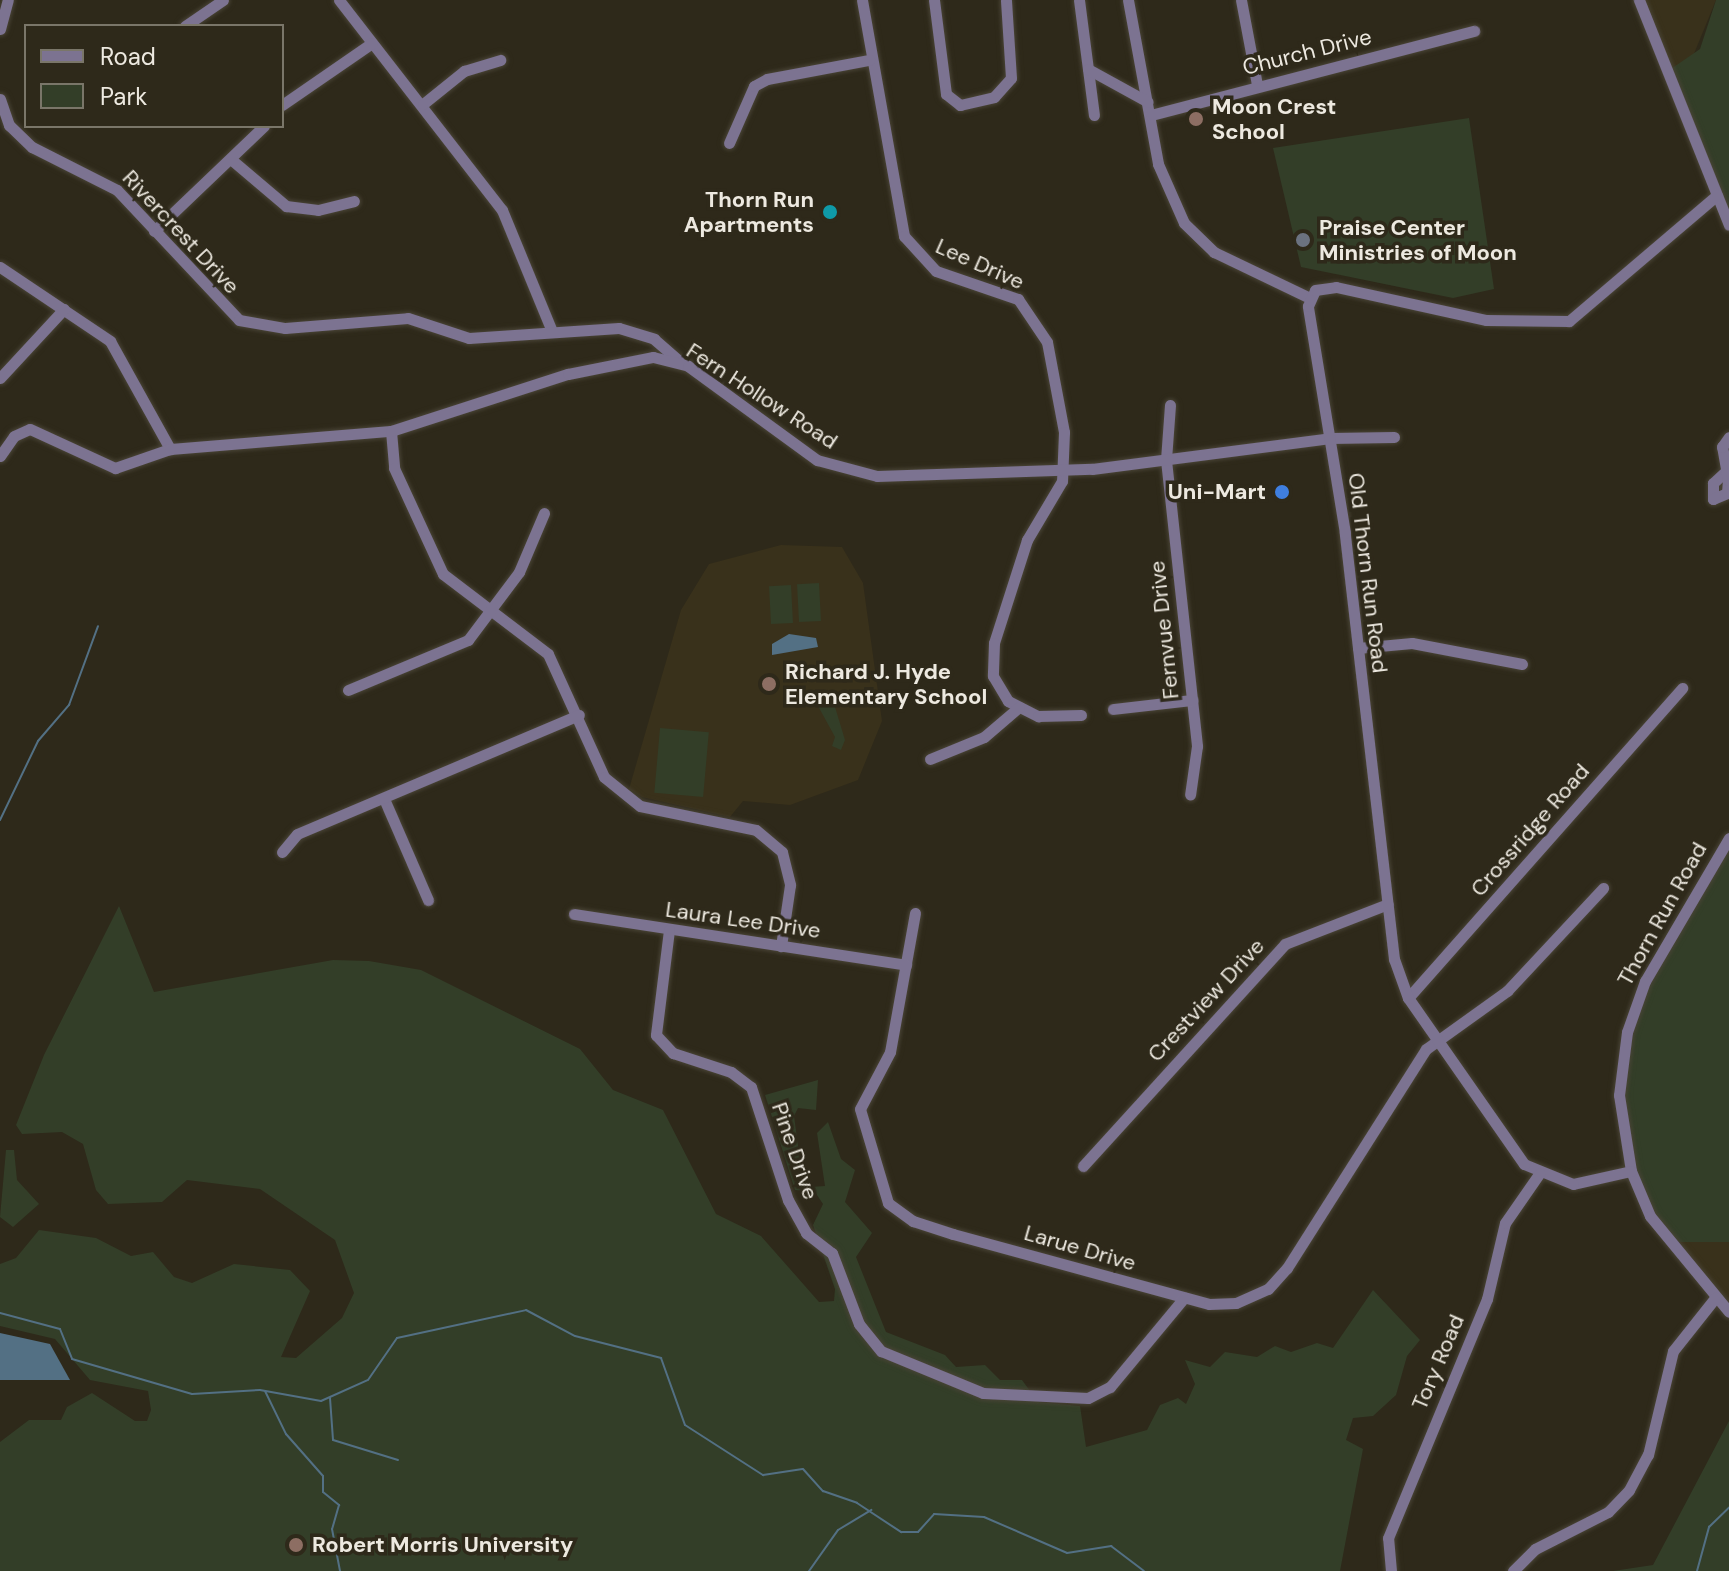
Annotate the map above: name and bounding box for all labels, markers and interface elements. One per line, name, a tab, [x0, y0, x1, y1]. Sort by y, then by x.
street label: Church Drive	[1240, 23, 1374, 81]
legend	[24, 24, 284, 128]
text: Road	[100, 41, 156, 72]
text: Park	[100, 81, 147, 112]
place label: Moon Crest School	[1212, 93, 1336, 144]
marker: Moon Crest School	[1187, 110, 1205, 128]
street label: Rivercrest Drive	[117, 165, 245, 299]
place label: Thorn Run Apartments	[684, 186, 814, 238]
marker: Thorn Run Apartments	[821, 203, 839, 221]
place label: Praise Center Ministries of Moon	[1319, 214, 1517, 266]
marker: Praise Center Ministries of Moon	[1294, 231, 1312, 249]
street label: Lee Drive	[932, 233, 1028, 295]
street label: Fern Hollow Road	[682, 337, 842, 455]
street label: Old Thorn Run Road	[1343, 471, 1393, 675]
place label: Uni-Mart	[1168, 479, 1266, 505]
marker: Uni-Mart	[1273, 483, 1291, 501]
street label: Fernvue Drive	[1144, 560, 1184, 700]
place label: Richard J. Hyde Elementary School	[785, 658, 987, 710]
marker: Richard J. Hyde Elementary School	[760, 675, 778, 693]
street label: Crossridge Road	[1465, 758, 1595, 902]
street label: Thorn Run Road	[1612, 838, 1712, 990]
street label: Laura Lee Drive	[664, 896, 822, 944]
street label: Crestview Drive	[1142, 933, 1270, 1067]
street label: Pine Drive	[766, 1099, 824, 1203]
street label: Larue Drive	[1021, 1219, 1139, 1277]
street label: Tory Road	[1406, 1310, 1470, 1414]
place label: Robert Morris University	[312, 1532, 573, 1558]
marker: Robert Morris University	[287, 1536, 305, 1554]

